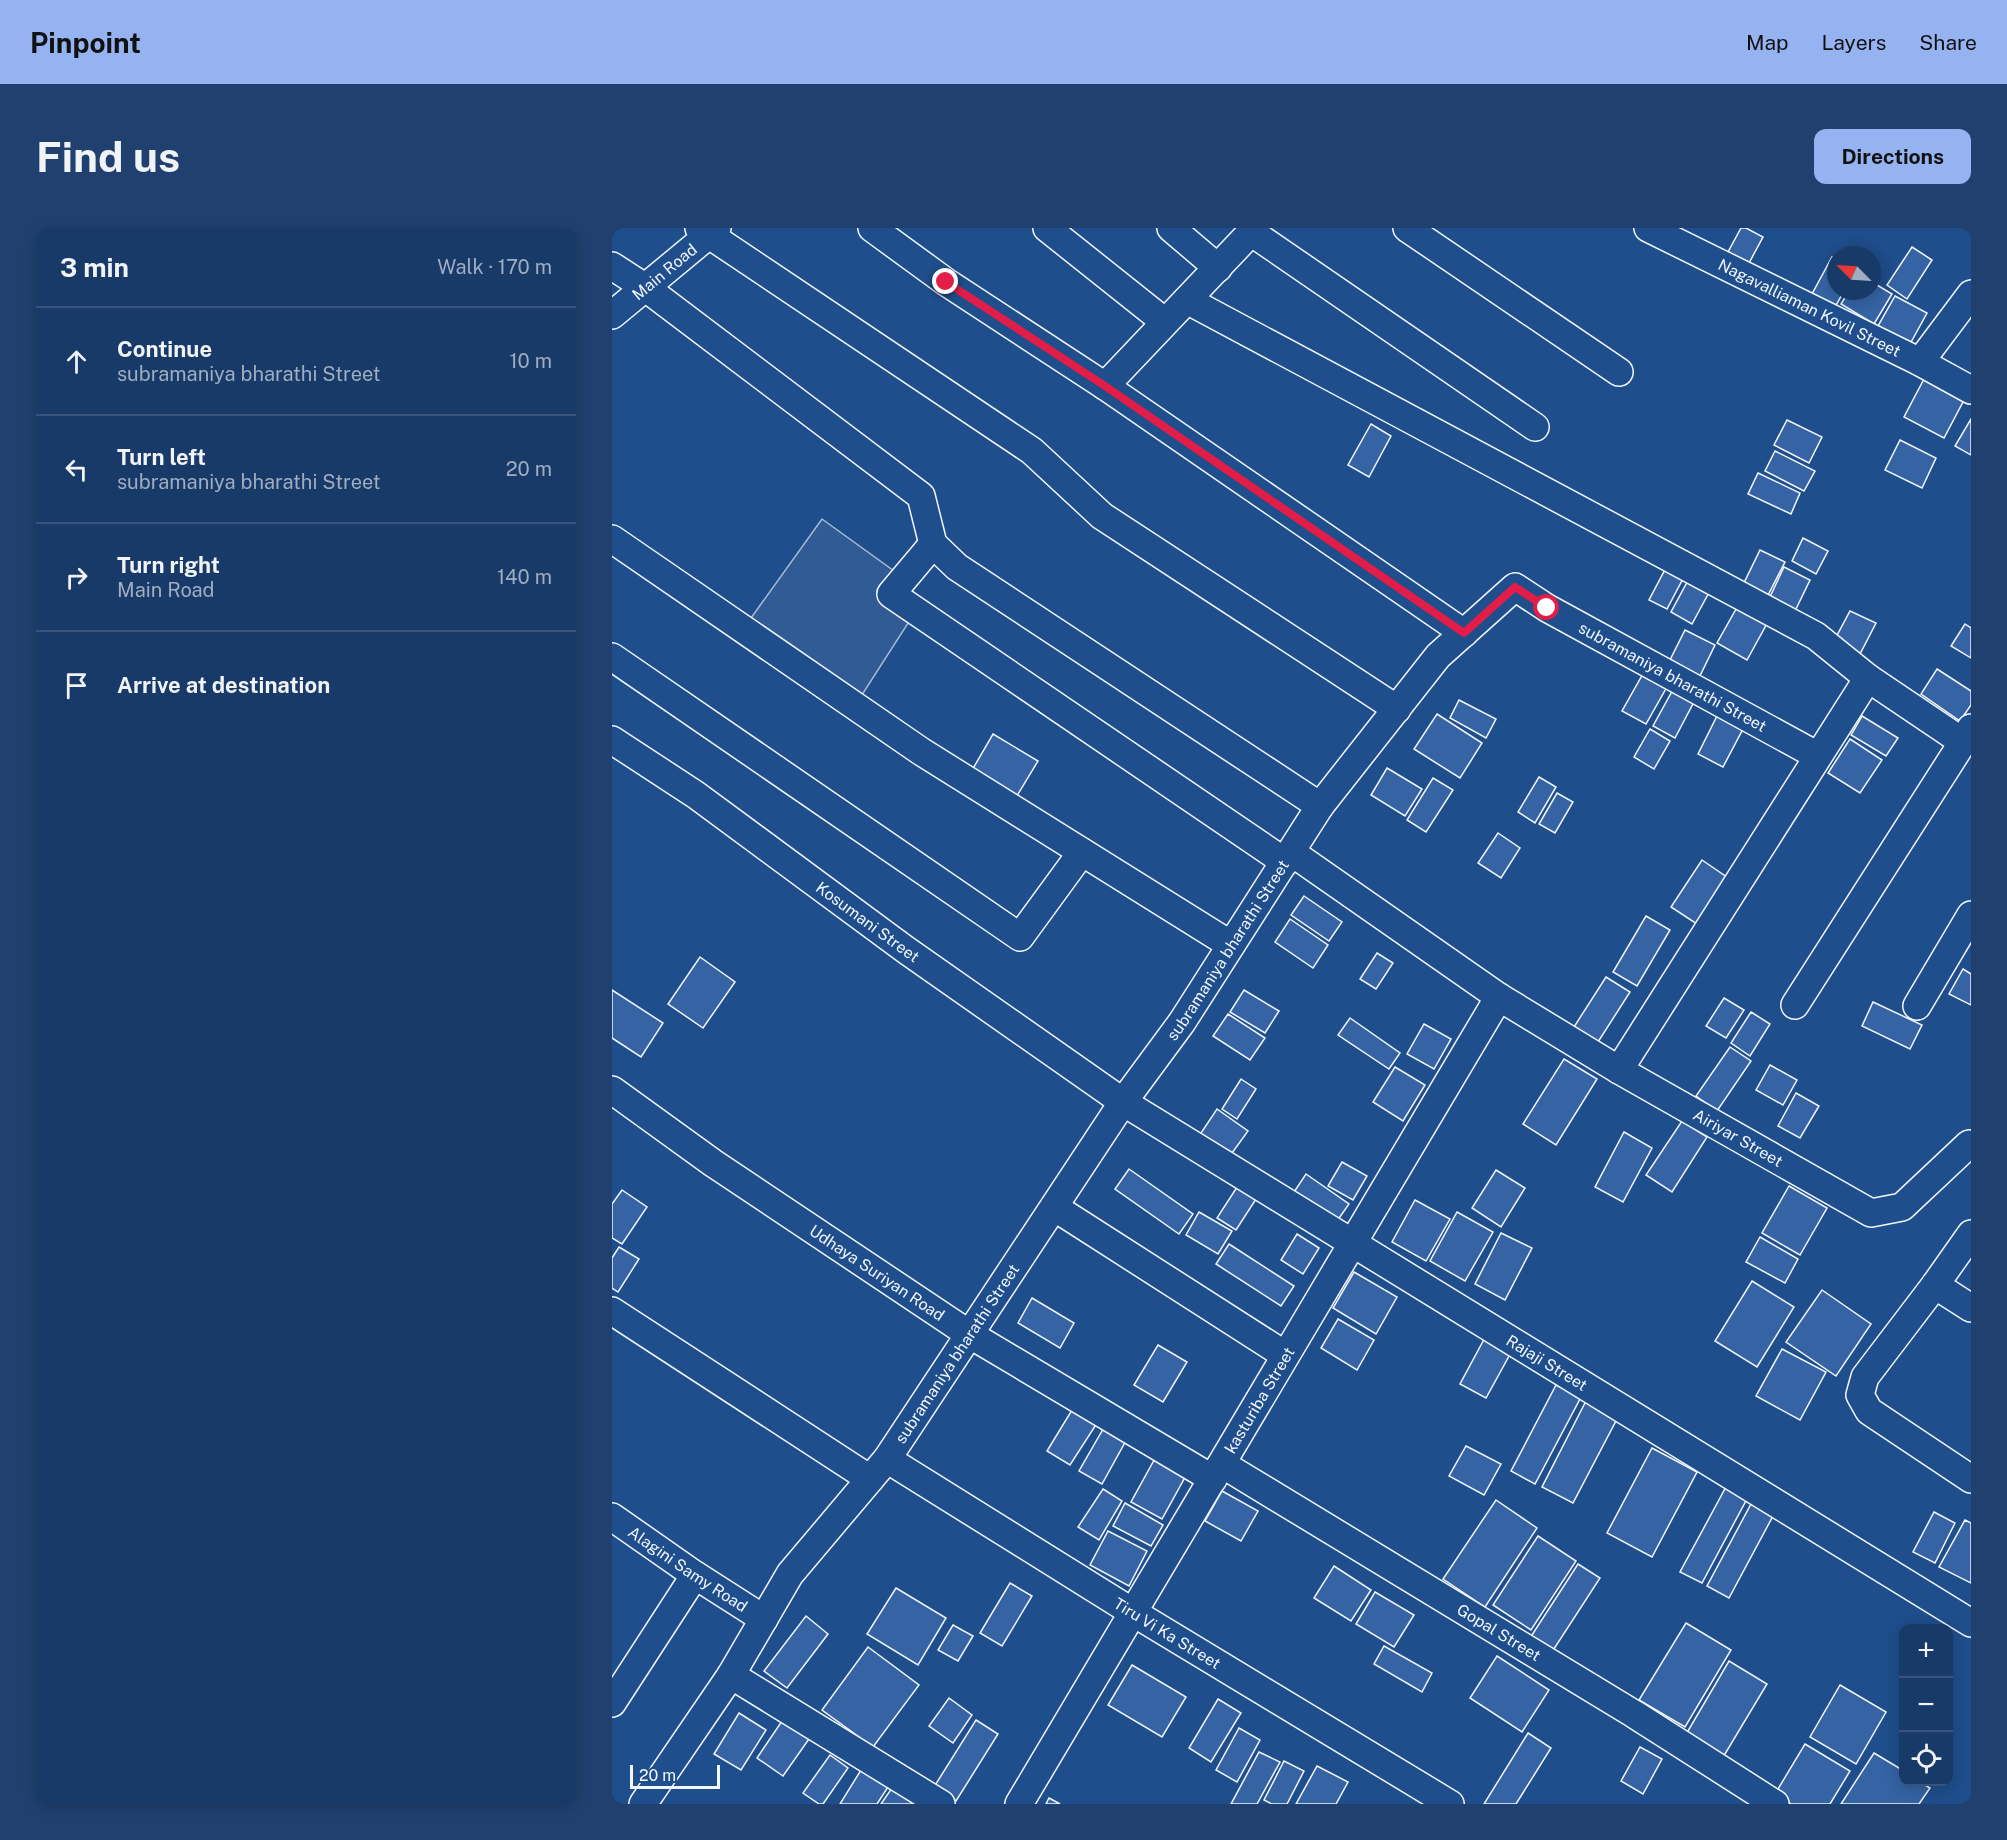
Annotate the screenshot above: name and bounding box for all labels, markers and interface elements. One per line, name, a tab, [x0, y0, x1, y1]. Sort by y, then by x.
text: Pinpoint	[30, 26, 141, 59]
text: Map	[1746, 30, 1789, 55]
text: Layers	[1822, 30, 1886, 55]
text: Share	[1919, 30, 1977, 55]
button: Directions	[1814, 129, 1971, 184]
text: Find us	[36, 132, 180, 181]
street label: Main Road	[629, 240, 701, 304]
north arrow	[1827, 246, 1881, 300]
text: 3 min	[60, 252, 129, 283]
text: Walk · 170 m	[437, 255, 552, 279]
street label: Nagavalliaman Kovil Street	[1715, 255, 1904, 361]
route end	[932, 268, 958, 294]
text: Continue	[117, 336, 212, 362]
icon: ahead	[60, 345, 93, 378]
text: 10 m	[509, 349, 552, 373]
text: subramaniya bharathi Street	[117, 362, 381, 386]
text: Turn left	[117, 444, 206, 470]
icon: left	[60, 453, 93, 486]
text: 20 m	[506, 457, 552, 481]
text: subramaniya bharathi Street	[117, 470, 381, 494]
text: Turn right	[117, 552, 220, 578]
icon: right	[60, 561, 93, 594]
text: 140 m	[497, 565, 552, 589]
text: Main Road	[117, 578, 215, 602]
route start	[1533, 594, 1559, 620]
street label: subramaniya bharathi Street	[1575, 618, 1770, 736]
icon: arrive	[60, 669, 93, 702]
text: Arrive at destination	[117, 672, 330, 698]
street label: subramaniya bharathi Street	[1163, 857, 1293, 1044]
street label: Kosumani Street	[812, 878, 923, 966]
street label: Airiyar Street	[1690, 1105, 1786, 1171]
street label: Udhaya Suriyan Road	[806, 1221, 948, 1325]
street label: subramaniya bharathi Street	[891, 1261, 1023, 1447]
street label: Rajaji Street	[1503, 1331, 1591, 1395]
street label: kasturiba Street	[1221, 1344, 1299, 1457]
street label: Alagini Samy Road	[624, 1522, 751, 1616]
street label: Tiru Vi Ka Street	[1110, 1594, 1224, 1673]
street label: Gopal Street	[1453, 1600, 1544, 1665]
map controls	[1899, 1624, 1953, 1786]
button: +	[1899, 1624, 1953, 1678]
button: −	[1899, 1678, 1953, 1732]
button: locate	[1899, 1732, 1953, 1786]
scale bar	[630, 1762, 720, 1790]
text: 20 m	[639, 1766, 676, 1785]

